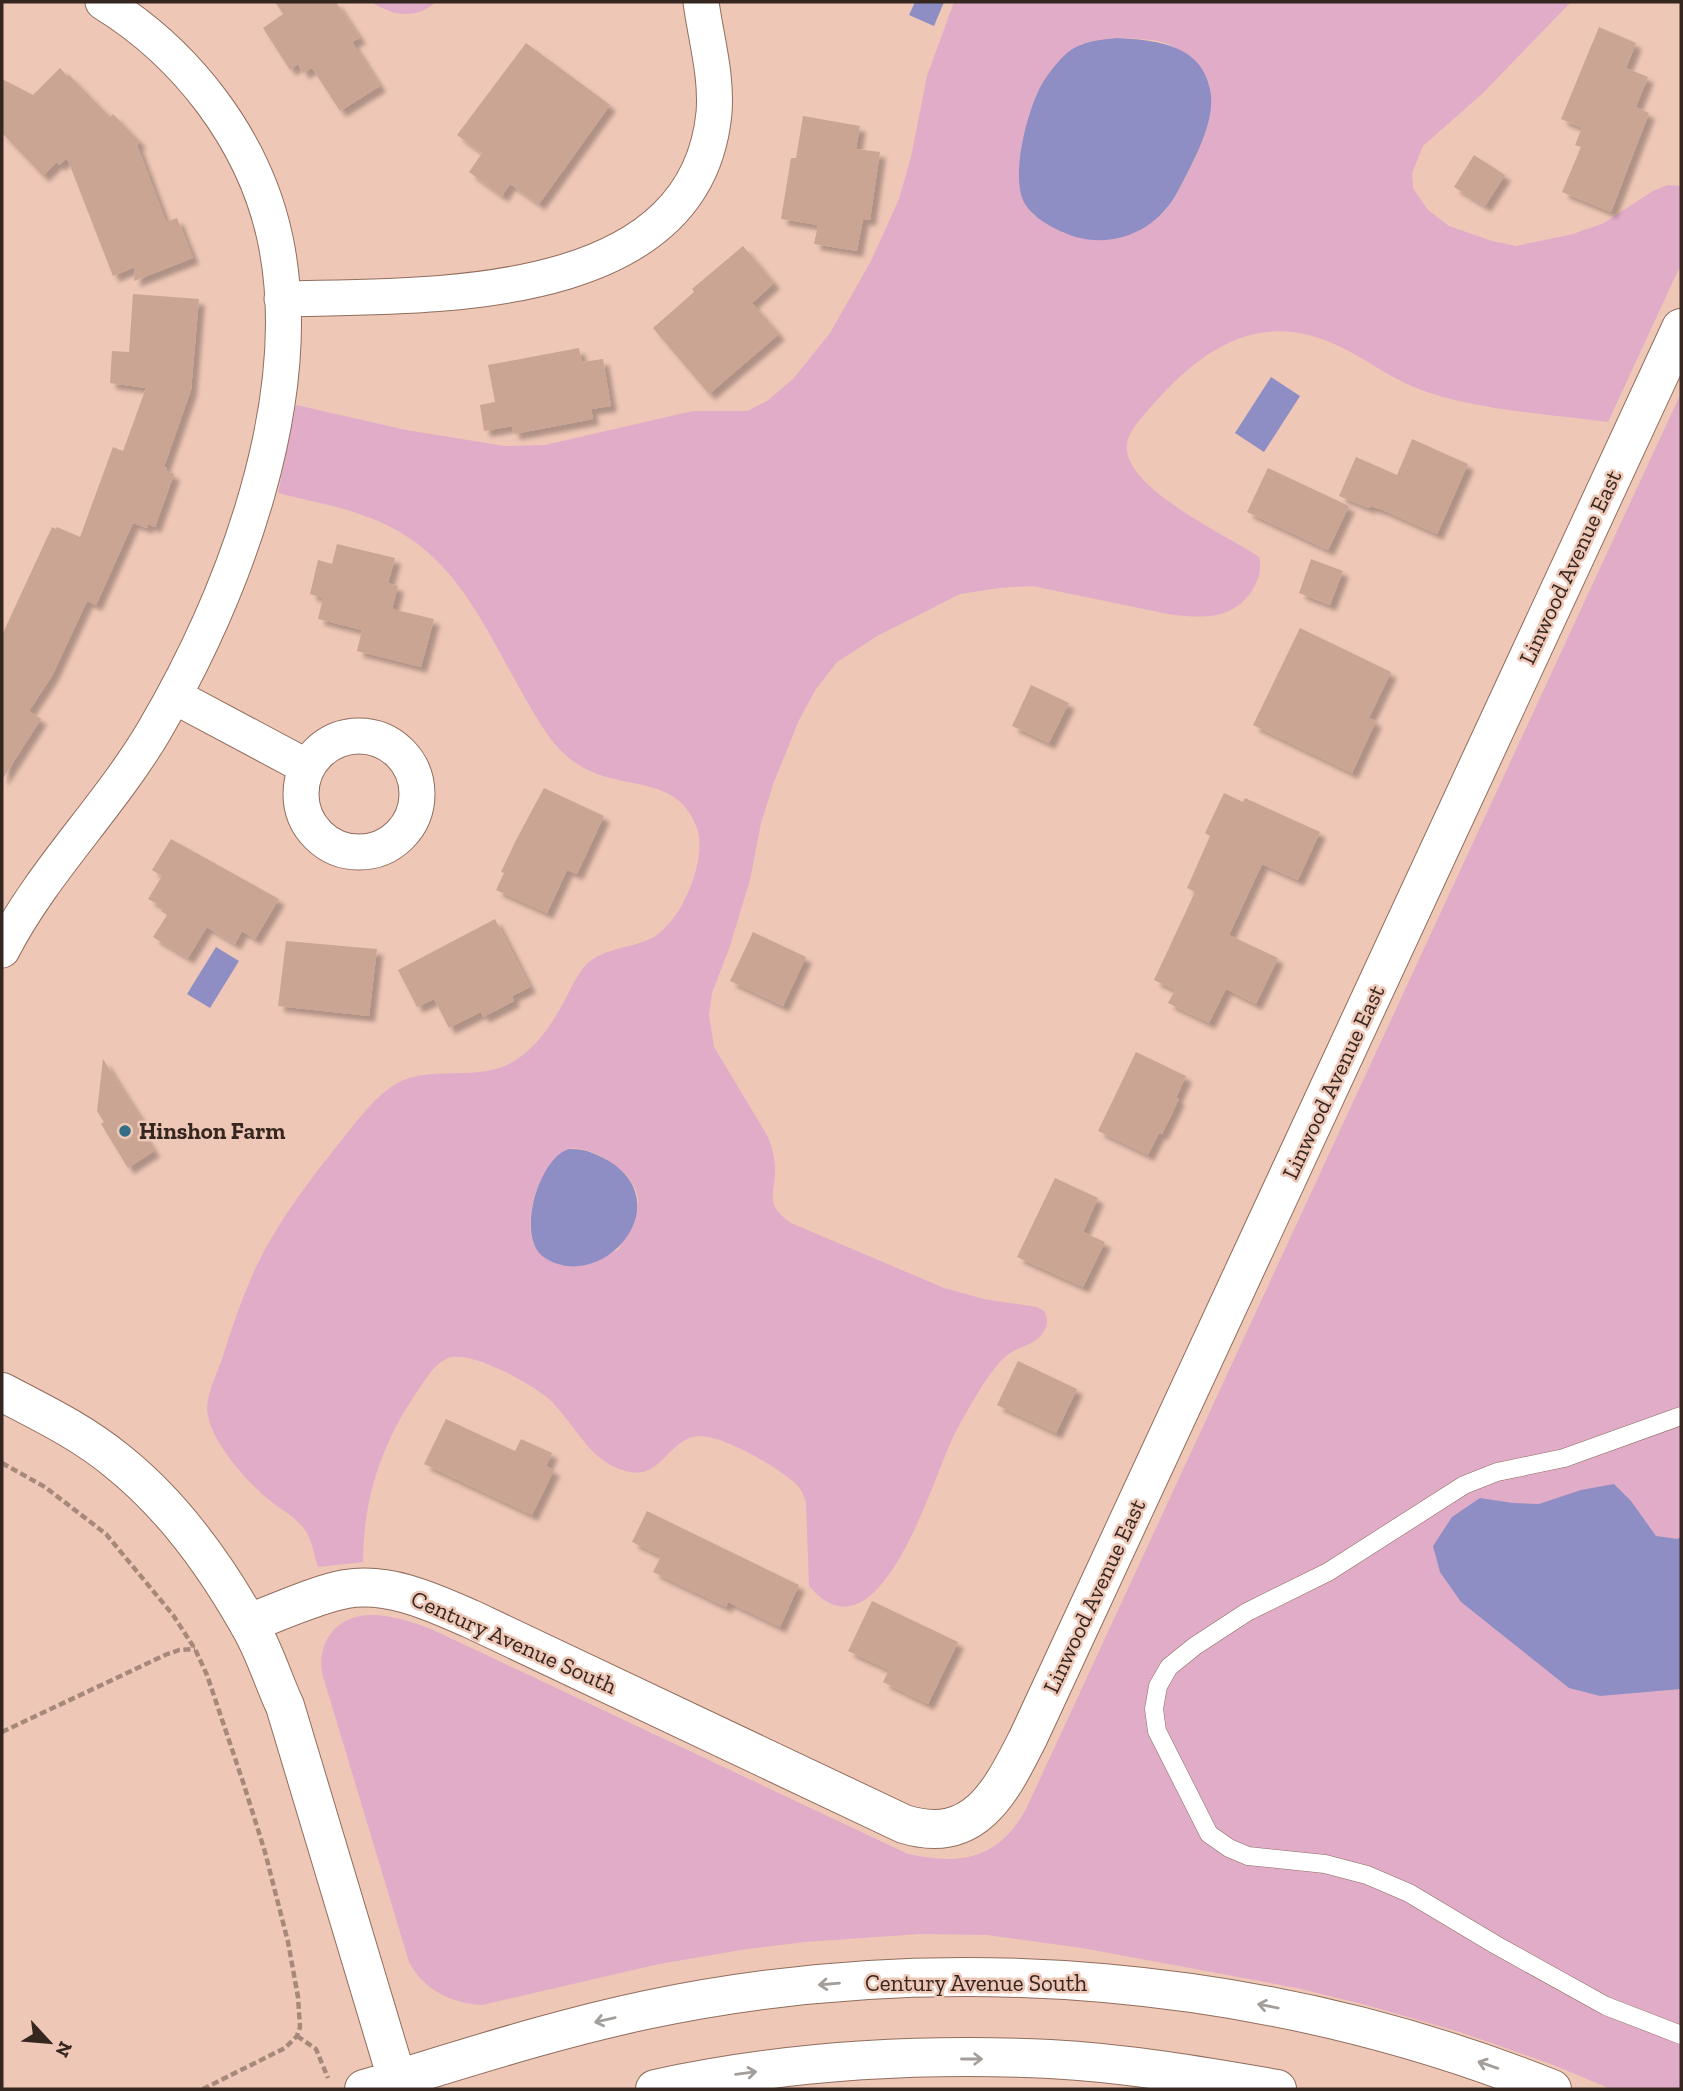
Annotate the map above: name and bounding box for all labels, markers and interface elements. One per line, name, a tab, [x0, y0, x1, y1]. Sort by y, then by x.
street label: Linwood Avenue East	[1513, 465, 1628, 669]
street label: Linwood Avenue East	[1276, 980, 1391, 1184]
place label: Hinshon Farm	[139, 1117, 285, 1145]
marker: Hinshon Farm	[117, 1123, 133, 1139]
street label: Linwood Avenue East	[1037, 1494, 1152, 1698]
street label: Century Avenue South	[407, 1584, 621, 1700]
street label: Century Avenue South	[865, 1969, 1087, 1997]
one-way arrow	[818, 1978, 841, 1991]
one-way arrow	[1257, 1998, 1280, 2012]
north arrow	[14, 2007, 84, 2077]
one-way arrow	[594, 2014, 617, 2027]
text: N	[50, 2038, 77, 2061]
one-way arrow	[961, 2052, 984, 2065]
one-way arrow	[1477, 2058, 1499, 2070]
one-way arrow	[734, 2066, 757, 2079]

